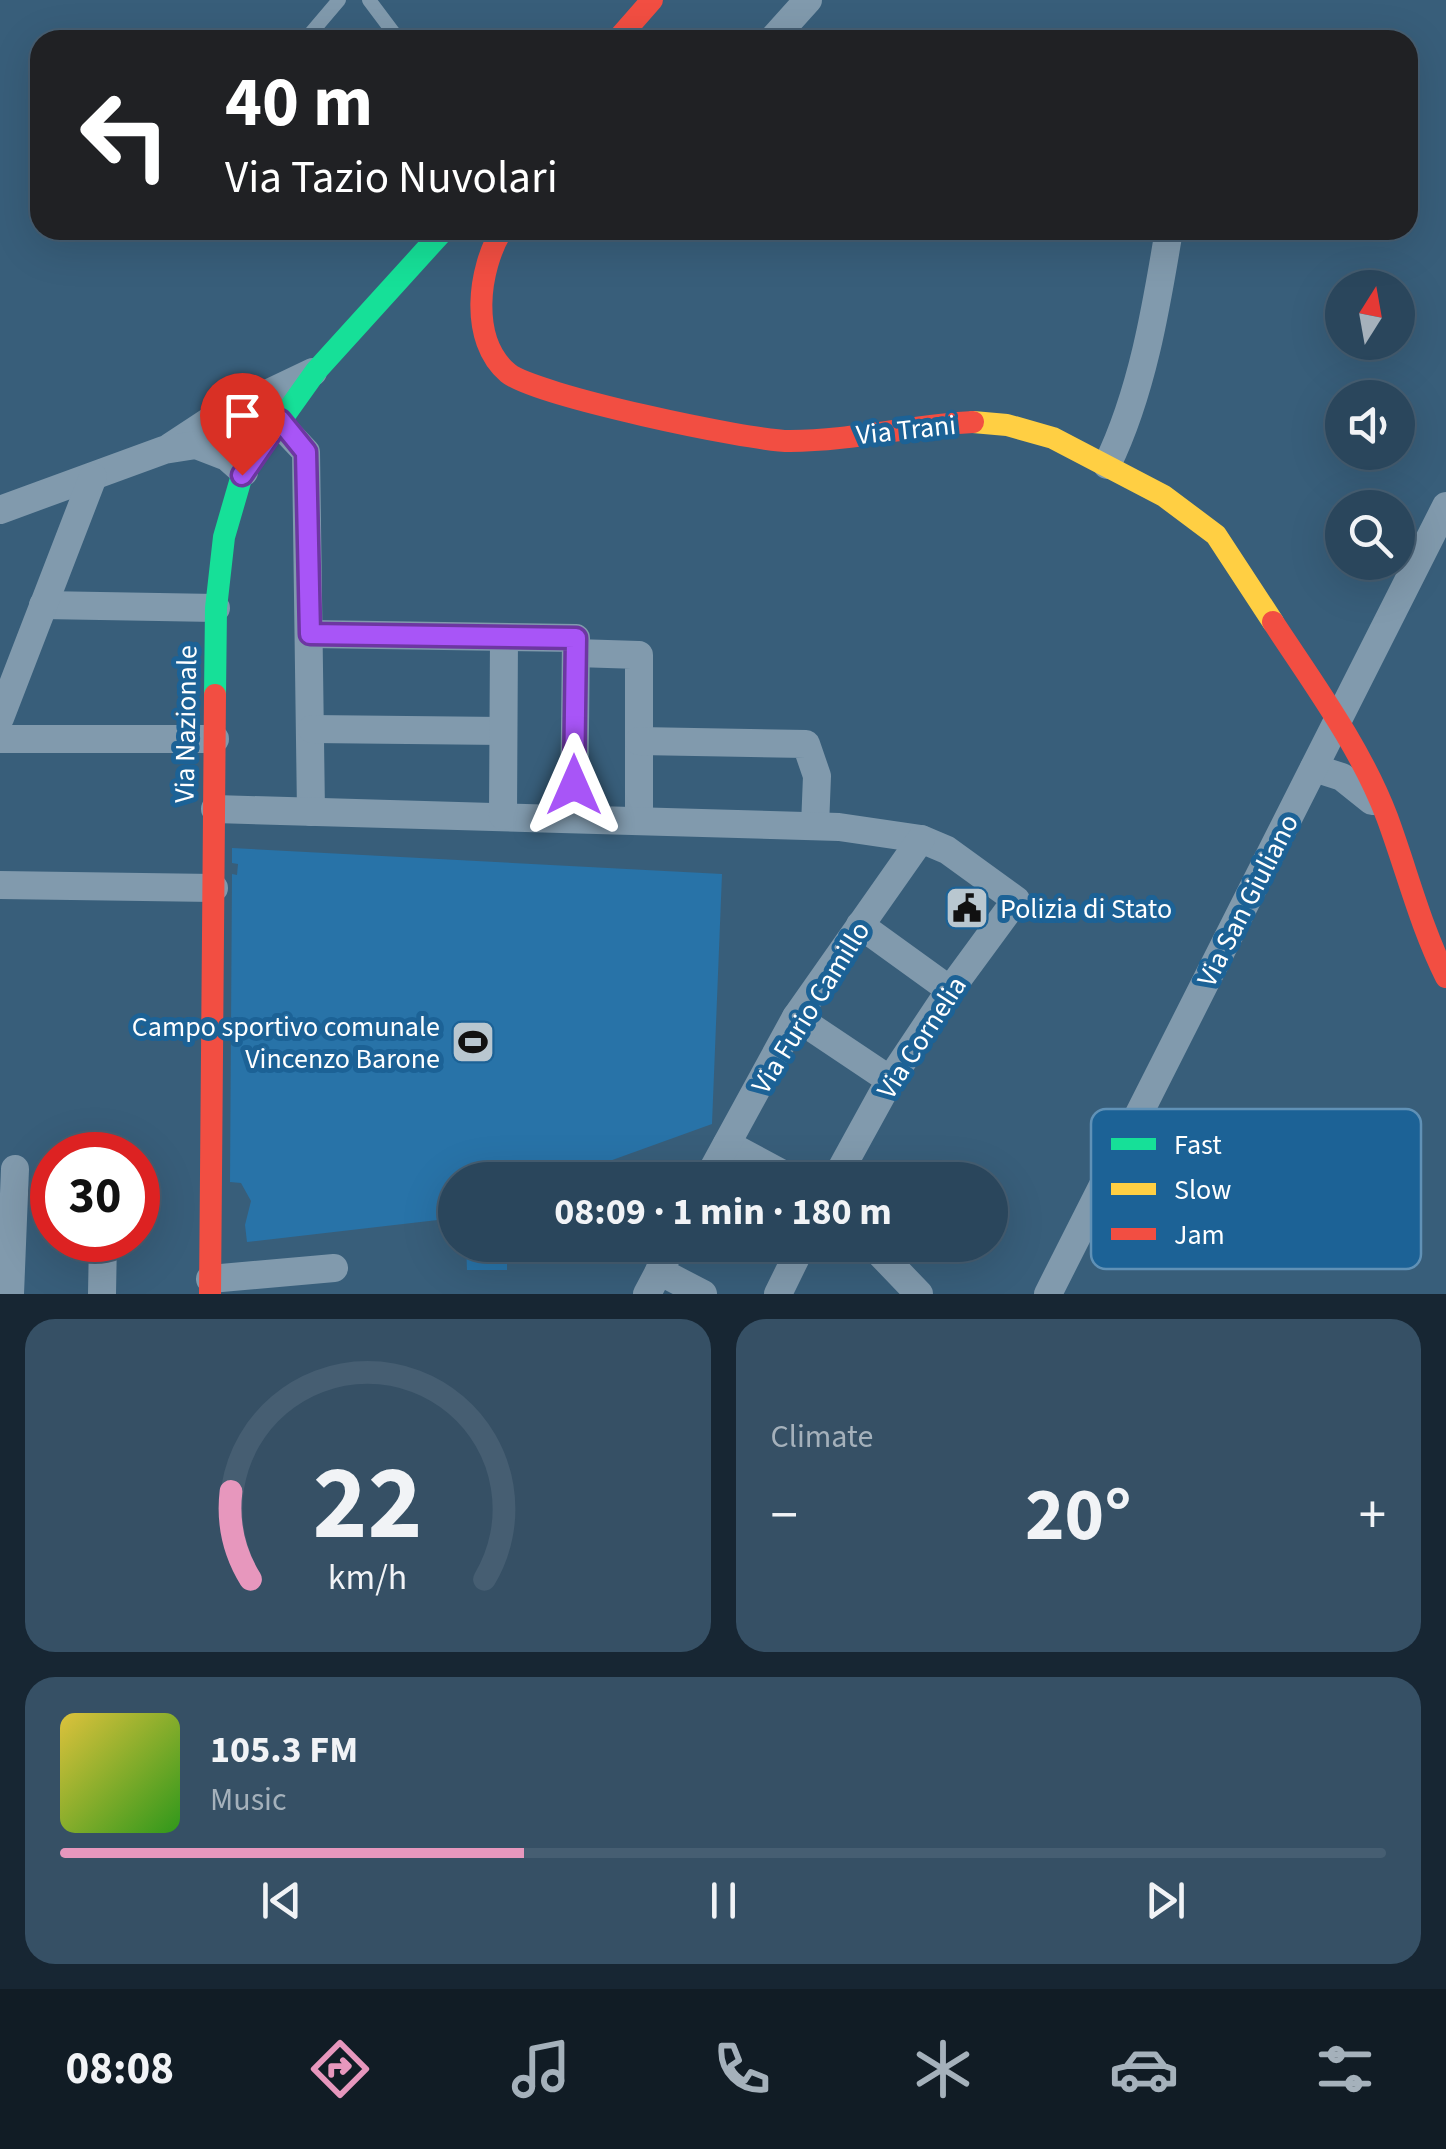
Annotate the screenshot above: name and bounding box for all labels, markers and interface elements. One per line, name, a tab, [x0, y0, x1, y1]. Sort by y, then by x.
text: 40 m	[225, 53, 373, 153]
icon: left	[60, 70, 190, 200]
text: Via Tazio Nuvolari	[225, 146, 558, 210]
north arrow	[1325, 270, 1415, 360]
map controls	[1325, 270, 1415, 580]
pin	[200, 373, 285, 476]
button: sound	[1325, 380, 1415, 470]
icon: arrive	[215, 388, 270, 443]
street label: Via Trani	[854, 405, 958, 455]
button: search	[1325, 490, 1415, 580]
street label: Via Nazionale	[165, 645, 207, 803]
position arrow	[522, 733, 626, 837]
street label: Via San Giuliano	[1187, 807, 1309, 994]
public building icon: Polizia di Stato	[944, 885, 990, 931]
place label: Polizia di Stato	[1000, 889, 1172, 929]
street label: Via Furio Camillo	[742, 914, 880, 1102]
street label: Via Cornelia	[867, 968, 977, 1107]
place label: Campo sportivo comunale Vincenzo Barone	[132, 1007, 440, 1079]
sports icon: Campo sportivo comunale Vincenzo Barone	[450, 1019, 496, 1065]
legend	[1091, 1109, 1421, 1269]
text: Fast	[1174, 1125, 1222, 1165]
speed limit sign: 30	[30, 1132, 160, 1262]
text: Slow	[1174, 1170, 1231, 1210]
text: 08:09 · 1 min · 180 m	[554, 1185, 892, 1239]
text: Jam	[1174, 1215, 1225, 1255]
text: Climate	[771, 1414, 873, 1460]
text: 22	[313, 1431, 423, 1579]
text: 20°	[1025, 1462, 1132, 1569]
text: −	[771, 1477, 798, 1555]
text: +	[1359, 1477, 1386, 1555]
text: km/h	[328, 1552, 407, 1603]
text: 105.3 FM	[210, 1723, 358, 1777]
text: Music	[210, 1777, 287, 1823]
icon: previous	[254, 1873, 309, 1928]
icon: pause	[696, 1873, 751, 1928]
icon: next	[1138, 1873, 1193, 1928]
icon: directions	[305, 2034, 375, 2104]
icon: music	[506, 2034, 576, 2104]
icon: phone	[707, 2034, 777, 2104]
icon: climate	[908, 2034, 978, 2104]
icon: car	[1109, 2034, 1179, 2104]
icon: filters	[1310, 2034, 1380, 2104]
text: 08:08	[66, 2037, 174, 2101]

